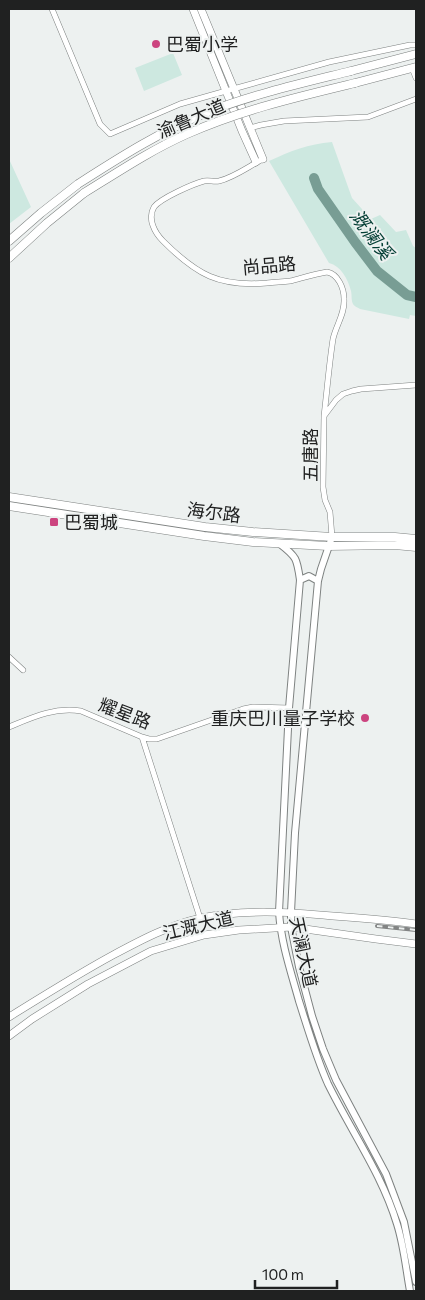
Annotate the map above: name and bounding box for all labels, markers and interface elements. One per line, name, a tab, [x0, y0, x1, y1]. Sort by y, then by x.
place label: 巴蜀小学	[166, 33, 238, 55]
marker: 巴蜀小学	[150, 38, 162, 50]
street label: 渝鲁大道	[154, 94, 228, 142]
water label: 溉澜溪	[346, 204, 400, 265]
street label: 尚品路	[241, 252, 297, 278]
street label: 五唐路	[299, 428, 321, 482]
street label: 海尔路	[186, 498, 242, 526]
place label: 巴蜀城	[64, 511, 118, 533]
marker: 巴蜀城	[48, 516, 60, 528]
street label: 耀星路	[96, 693, 154, 733]
place label: 重庆巴川量子学校	[211, 707, 355, 729]
marker: 重庆巴川量子学校	[359, 712, 371, 724]
street label: 江溉大道	[160, 906, 236, 944]
street label: 天澜大道	[286, 914, 322, 990]
scale bar	[255, 1258, 338, 1290]
text: 100 m	[262, 1265, 304, 1283]

